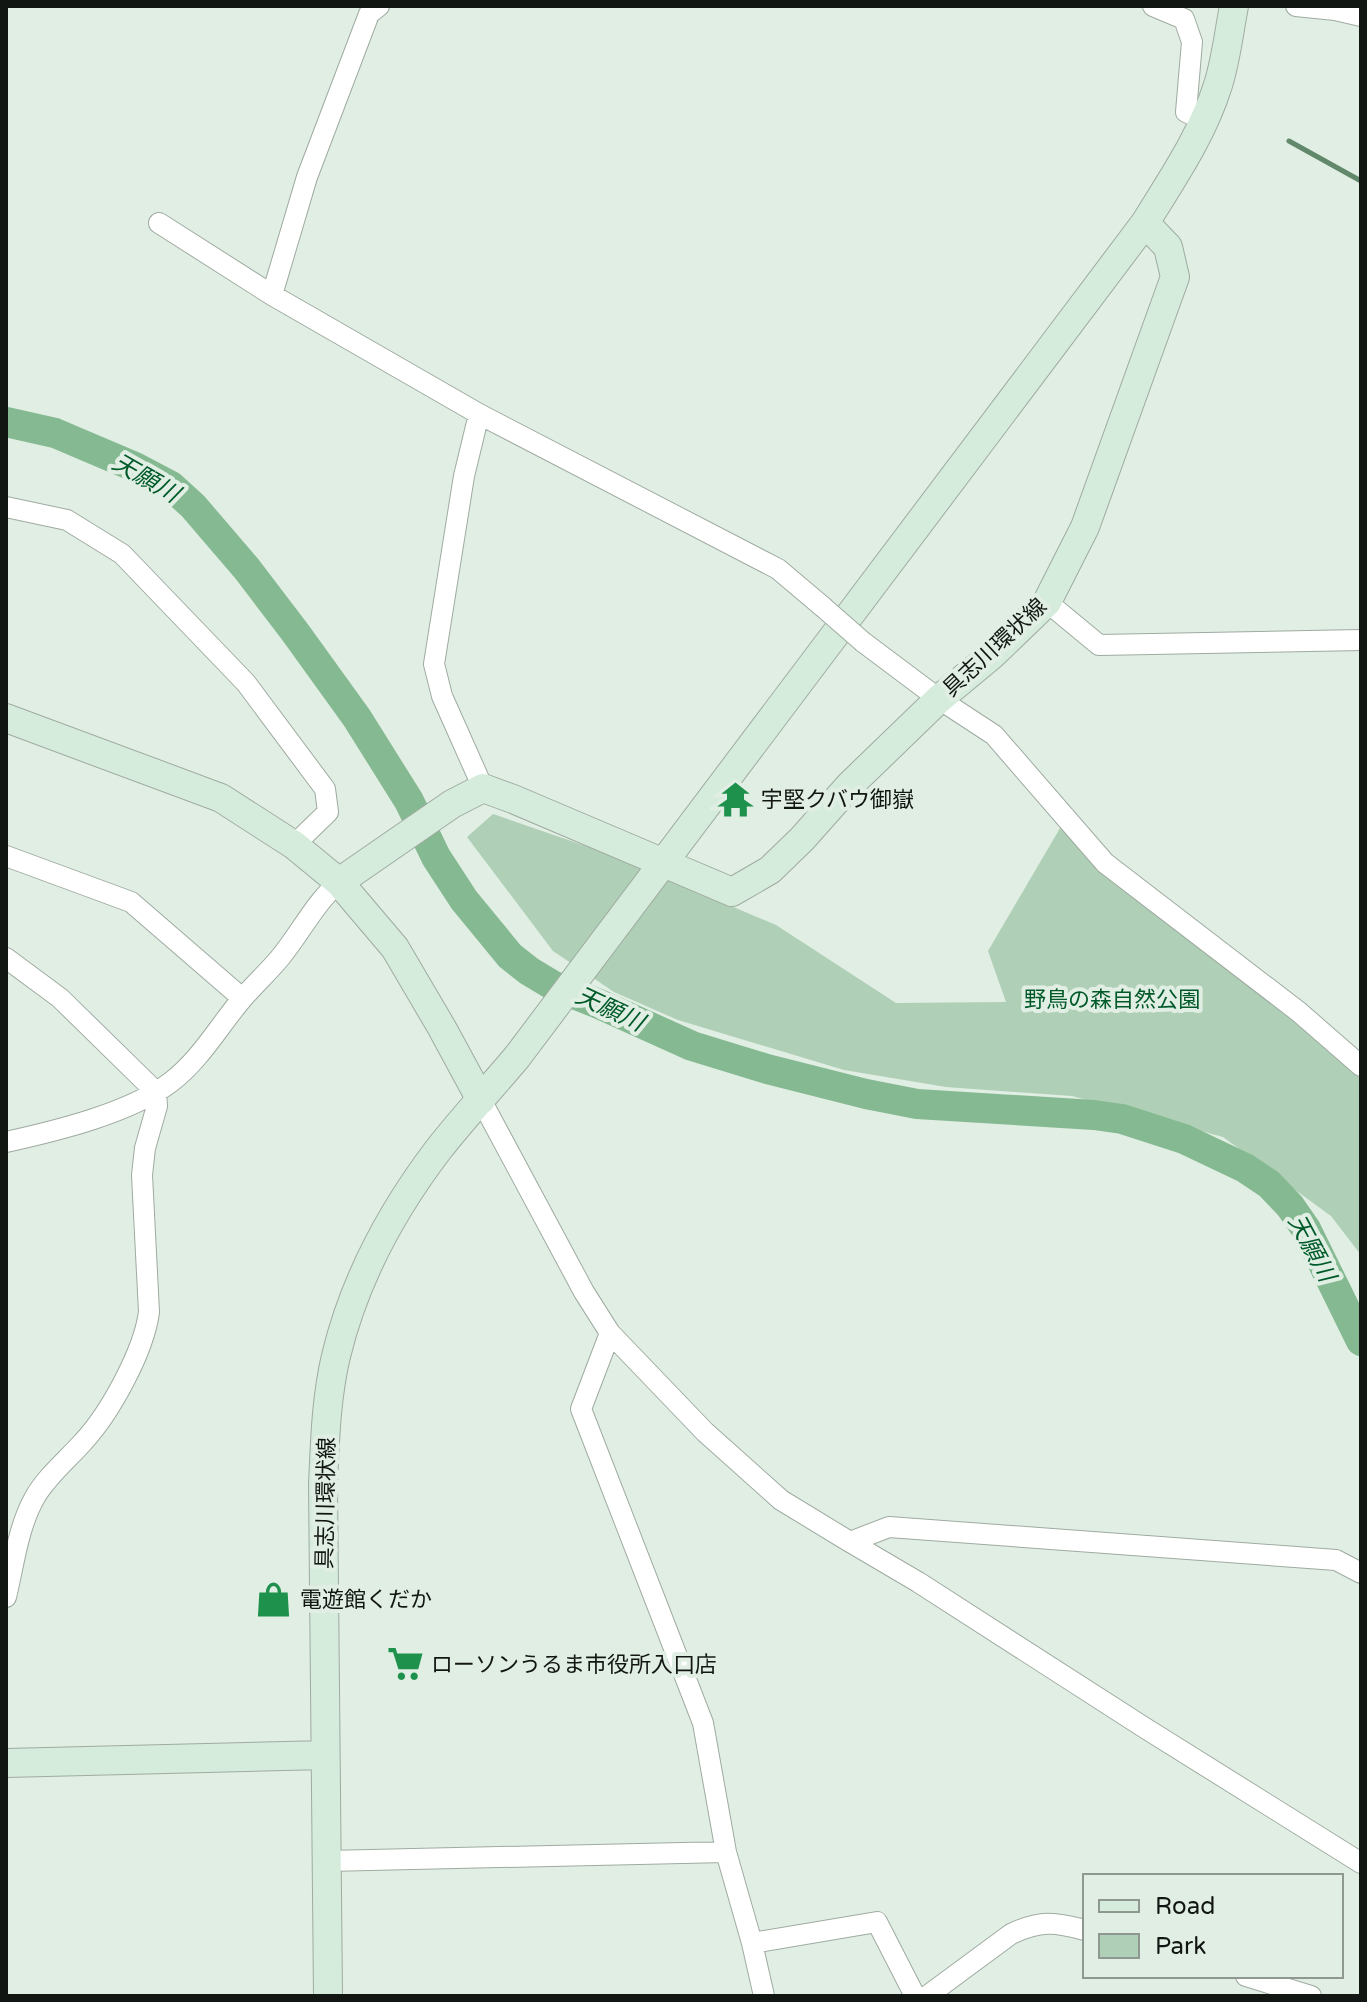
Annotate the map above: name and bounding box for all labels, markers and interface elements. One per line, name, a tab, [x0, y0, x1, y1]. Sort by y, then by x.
water label: 天願川	[107, 448, 187, 510]
street label: 具志川環状線	[938, 593, 1052, 702]
temple icon: 宇堅クバウ御嶽	[716, 780, 754, 818]
place label: 宇堅クバウ御嶽	[761, 787, 914, 813]
water label: 天願川	[571, 981, 651, 1039]
park label: 野鳥の森自然公園	[1024, 987, 1200, 1013]
water label: 天願川	[1282, 1210, 1343, 1289]
street label: 具志川環状線	[312, 1437, 340, 1569]
shop icon: 電遊館くだか	[255, 1580, 293, 1618]
place label: 電遊館くだか	[300, 1587, 432, 1613]
supermarket icon: ローソンうるま市役所入口店	[386, 1645, 424, 1683]
place label: ローソンうるま市役所入口店	[431, 1652, 717, 1678]
legend	[1083, 1874, 1343, 1978]
text: Road	[1155, 1892, 1215, 1921]
text: Park	[1155, 1932, 1206, 1961]

